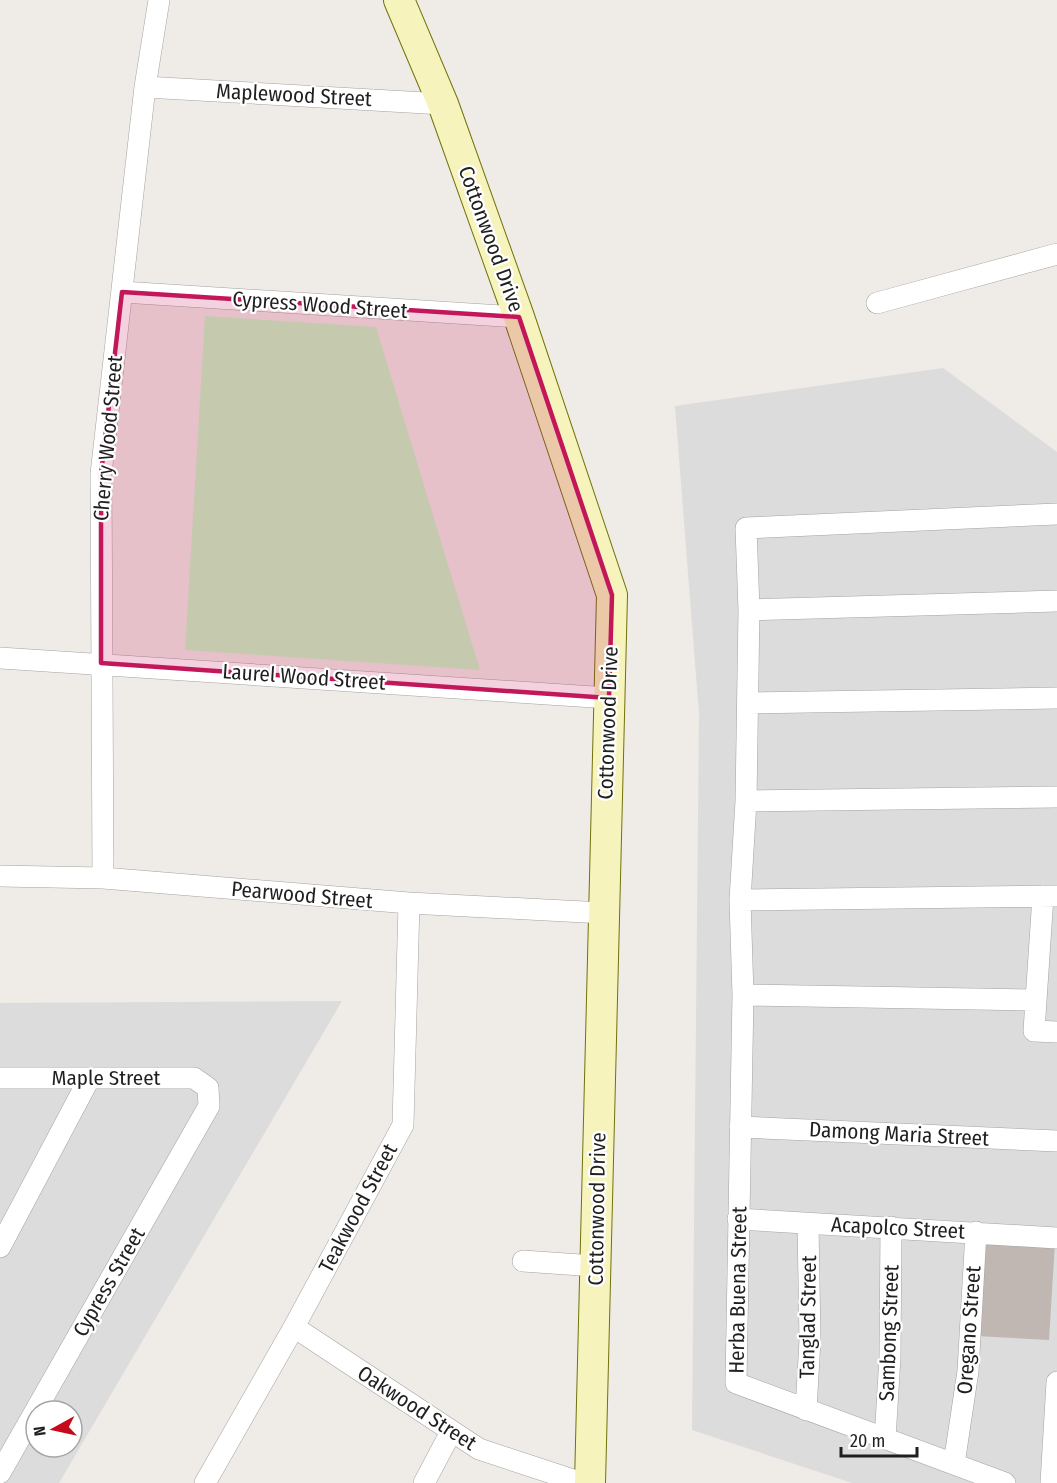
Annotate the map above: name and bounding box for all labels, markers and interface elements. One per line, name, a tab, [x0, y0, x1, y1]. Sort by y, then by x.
street label: Maplewood Street	[215, 78, 373, 112]
street label: Cottonwood Drive	[453, 163, 529, 315]
street label: Cypress Wood Street	[232, 286, 409, 324]
street label: Cherry Wood Street	[88, 354, 128, 522]
street label: Cottonwood Drive	[592, 646, 624, 800]
street label: Laurel Wood Street	[222, 658, 387, 696]
street label: Pearwood Street	[230, 876, 374, 914]
street label: Maple Street	[52, 1065, 161, 1091]
street label: Damong Maria Street	[808, 1116, 990, 1152]
street label: Cottonwood Drive	[583, 1132, 611, 1286]
street label: Teakwood Street	[313, 1139, 403, 1277]
street label: Herba Buena Street	[724, 1206, 752, 1374]
street label: Acapolco Street	[830, 1212, 966, 1244]
street label: Cypress Street	[67, 1223, 151, 1341]
street label: Tanglad Street	[794, 1255, 822, 1379]
street label: Sambong Street	[874, 1264, 904, 1402]
street label: Oregano Street	[952, 1265, 986, 1395]
street label: Oakwood Street	[353, 1360, 482, 1456]
north arrow	[24, 1399, 84, 1459]
scale bar	[841, 1420, 918, 1458]
text: N	[30, 1425, 50, 1437]
text: 20 m	[850, 1430, 885, 1452]

